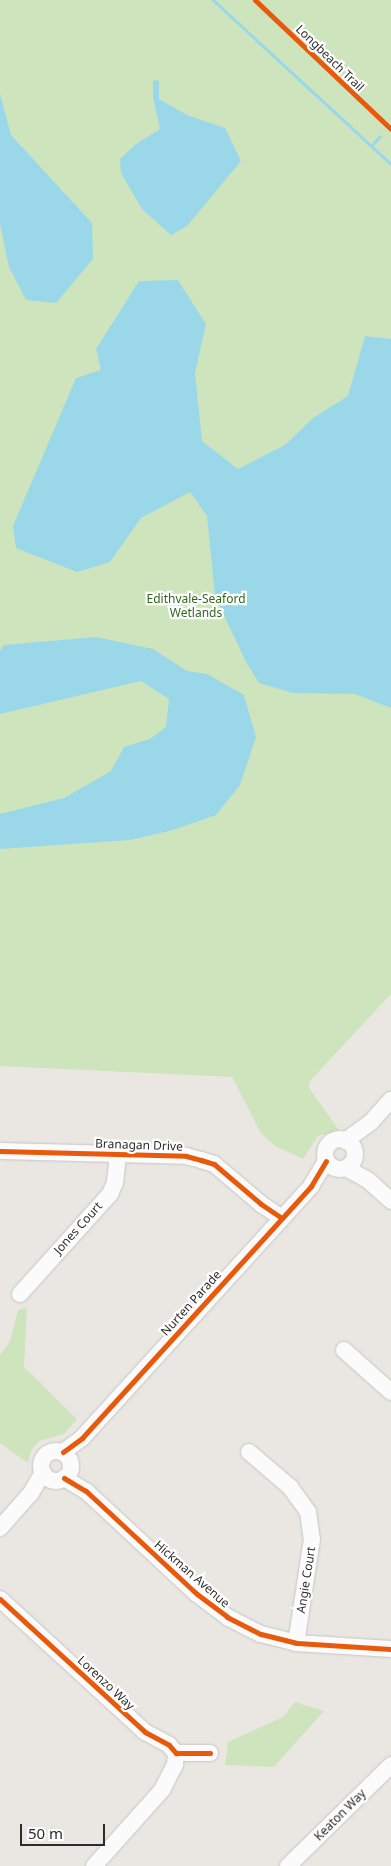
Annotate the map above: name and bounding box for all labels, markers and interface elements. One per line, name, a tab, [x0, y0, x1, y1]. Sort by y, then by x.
street label: Longbeach Trail	[293, 22, 367, 94]
park label: Edithvale-Seaford Wetlands	[146, 592, 246, 620]
street label: Branagan Drive	[95, 1136, 183, 1154]
street label: Jones Court	[51, 1199, 105, 1257]
street label: Nurten Parade	[158, 1267, 224, 1339]
street label: Hickman Avenue	[152, 1537, 232, 1611]
street label: Angie Court	[294, 1546, 318, 1614]
street label: Lorenzo Way	[75, 1653, 137, 1713]
street label: Keaton Way	[311, 1786, 369, 1844]
scale bar	[22, 1814, 108, 1846]
text: 50 m	[28, 1823, 63, 1843]

